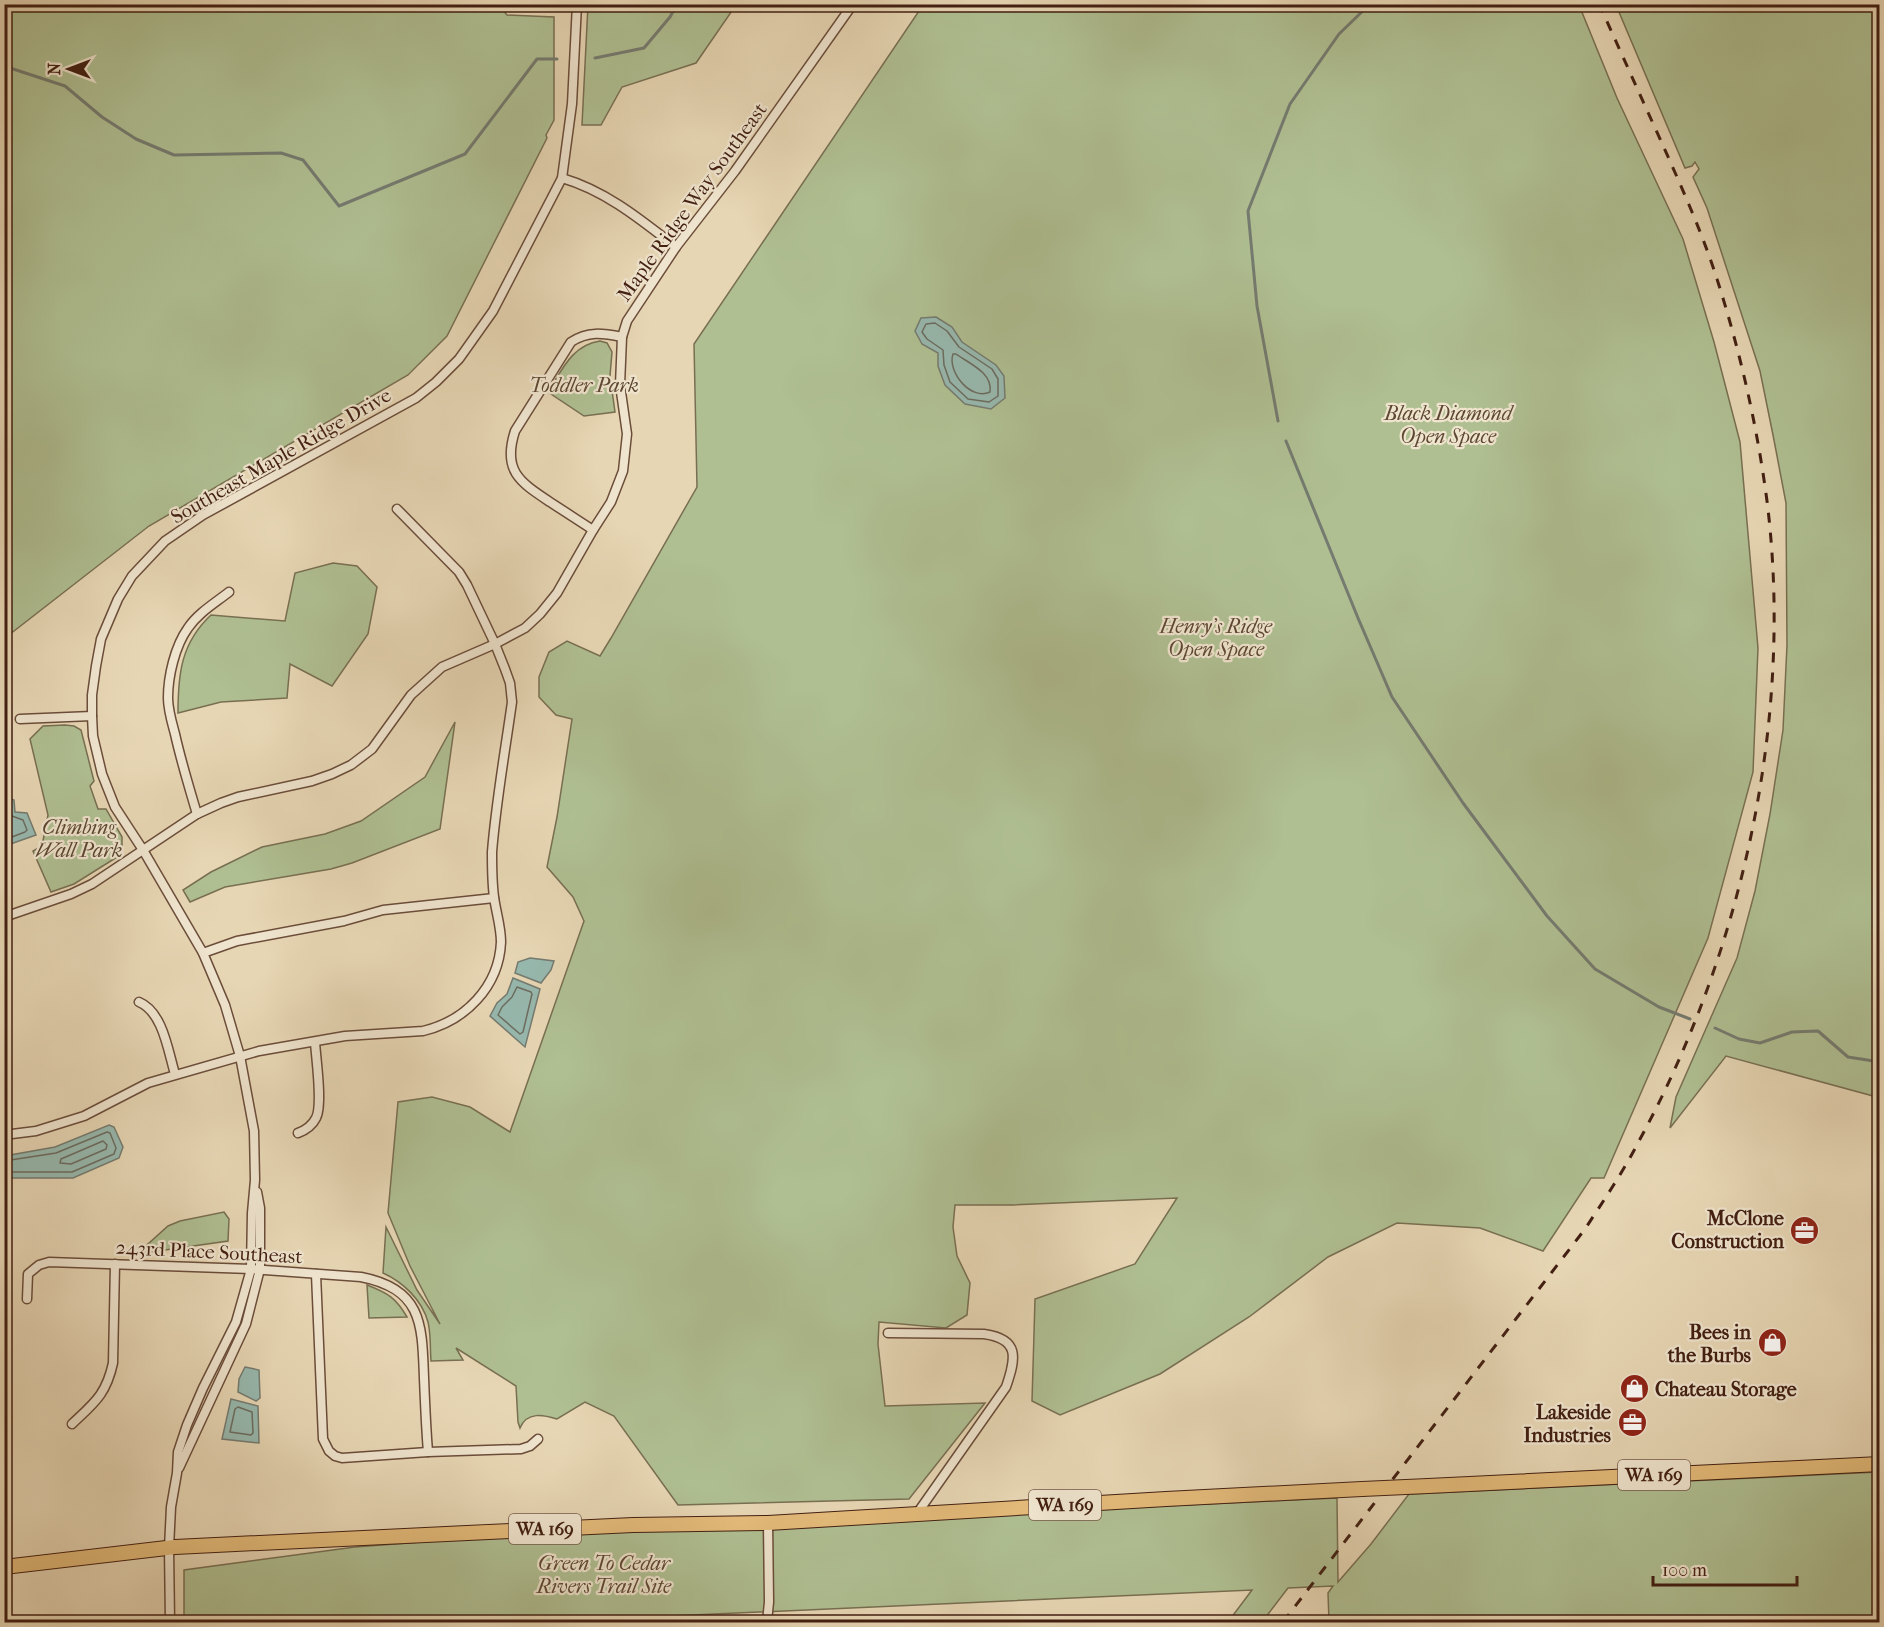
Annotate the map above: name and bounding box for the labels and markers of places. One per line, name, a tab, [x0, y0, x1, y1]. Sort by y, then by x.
place label: McClone Construction	[1671, 1207, 1784, 1253]
office icon: McClone Construction	[1789, 1214, 1821, 1246]
place label: Bees in the Burbs	[1667, 1321, 1752, 1367]
shop icon: Bees in the Burbs	[1756, 1327, 1788, 1359]
shop icon: Chateau Storage	[1618, 1373, 1650, 1405]
place label: Chateau Storage	[1655, 1378, 1797, 1401]
place label: Lakeside Industries	[1523, 1401, 1612, 1447]
office icon: Lakeside Industries	[1616, 1407, 1648, 1439]

